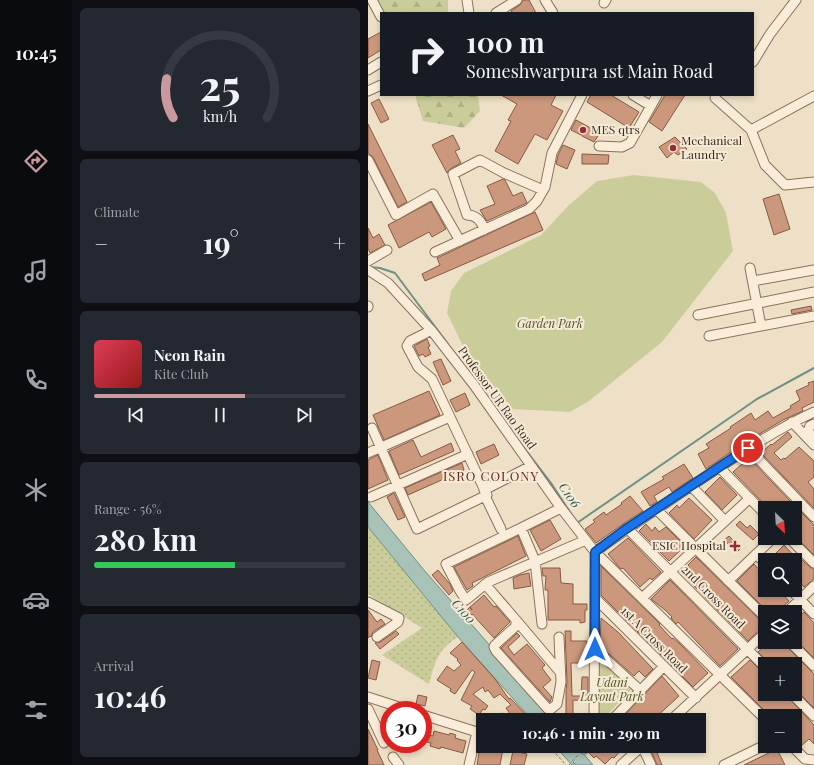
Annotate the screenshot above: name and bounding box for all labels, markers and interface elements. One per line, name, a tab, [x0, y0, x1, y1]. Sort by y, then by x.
text: 100 m	[466, 23, 545, 60]
icon: right	[400, 28, 452, 80]
text: 10:45	[15, 41, 57, 65]
text: 25	[200, 56, 240, 111]
text: Someshwarpura 1st Main Road	[466, 59, 713, 83]
text: km/h	[203, 106, 238, 125]
place label: MES qtrs	[591, 121, 640, 137]
marker: MES qtrs	[578, 125, 588, 135]
place label: Mechanical Laundry	[681, 132, 743, 162]
marker: Mechanical Laundry	[668, 143, 678, 153]
icon: directions	[22, 147, 50, 175]
text: Climate	[94, 203, 140, 220]
text: 19°	[203, 222, 239, 262]
text: −	[94, 228, 108, 258]
text: +	[333, 228, 346, 258]
icon: music	[22, 257, 50, 285]
park label: Garden Park	[517, 315, 583, 331]
street label: Professor UR Rao Road	[455, 343, 541, 452]
text: Neon Rain	[154, 345, 225, 365]
text: Kite Club	[154, 365, 208, 382]
icon: phone	[22, 366, 50, 394]
icon: previous	[125, 404, 147, 426]
icon: pause	[209, 404, 231, 426]
icon: next	[293, 404, 315, 426]
pin	[731, 431, 765, 465]
icon: arrive	[737, 437, 759, 459]
district label: ISRO COLONY	[443, 467, 539, 484]
icon: climate	[22, 476, 50, 504]
water label: C106	[556, 479, 585, 511]
text: Range · 56%	[94, 500, 162, 517]
north arrow	[758, 501, 802, 545]
map controls	[758, 501, 802, 753]
text: 280 km	[94, 519, 197, 559]
place label: ESIC Hospital	[652, 537, 727, 553]
marker: ESIC Hospital	[729, 540, 741, 552]
button: search	[758, 553, 802, 597]
street label: 2nd Cross Road	[678, 561, 749, 632]
icon: car	[22, 586, 50, 614]
water label: C100	[449, 595, 480, 627]
street label: 1st A Cross Road	[618, 603, 691, 676]
button: layers	[758, 605, 802, 649]
position arrow	[574, 628, 616, 670]
text: Arrival	[94, 657, 134, 674]
button: +	[758, 657, 802, 701]
park label: Udani Layout Park	[579, 674, 644, 704]
text: 10:46	[94, 676, 166, 716]
icon: filters	[22, 696, 50, 724]
speed limit sign: 30	[380, 701, 432, 753]
button: −	[758, 709, 802, 753]
text: 10:46 · 1 min · 290 m	[522, 723, 660, 743]

